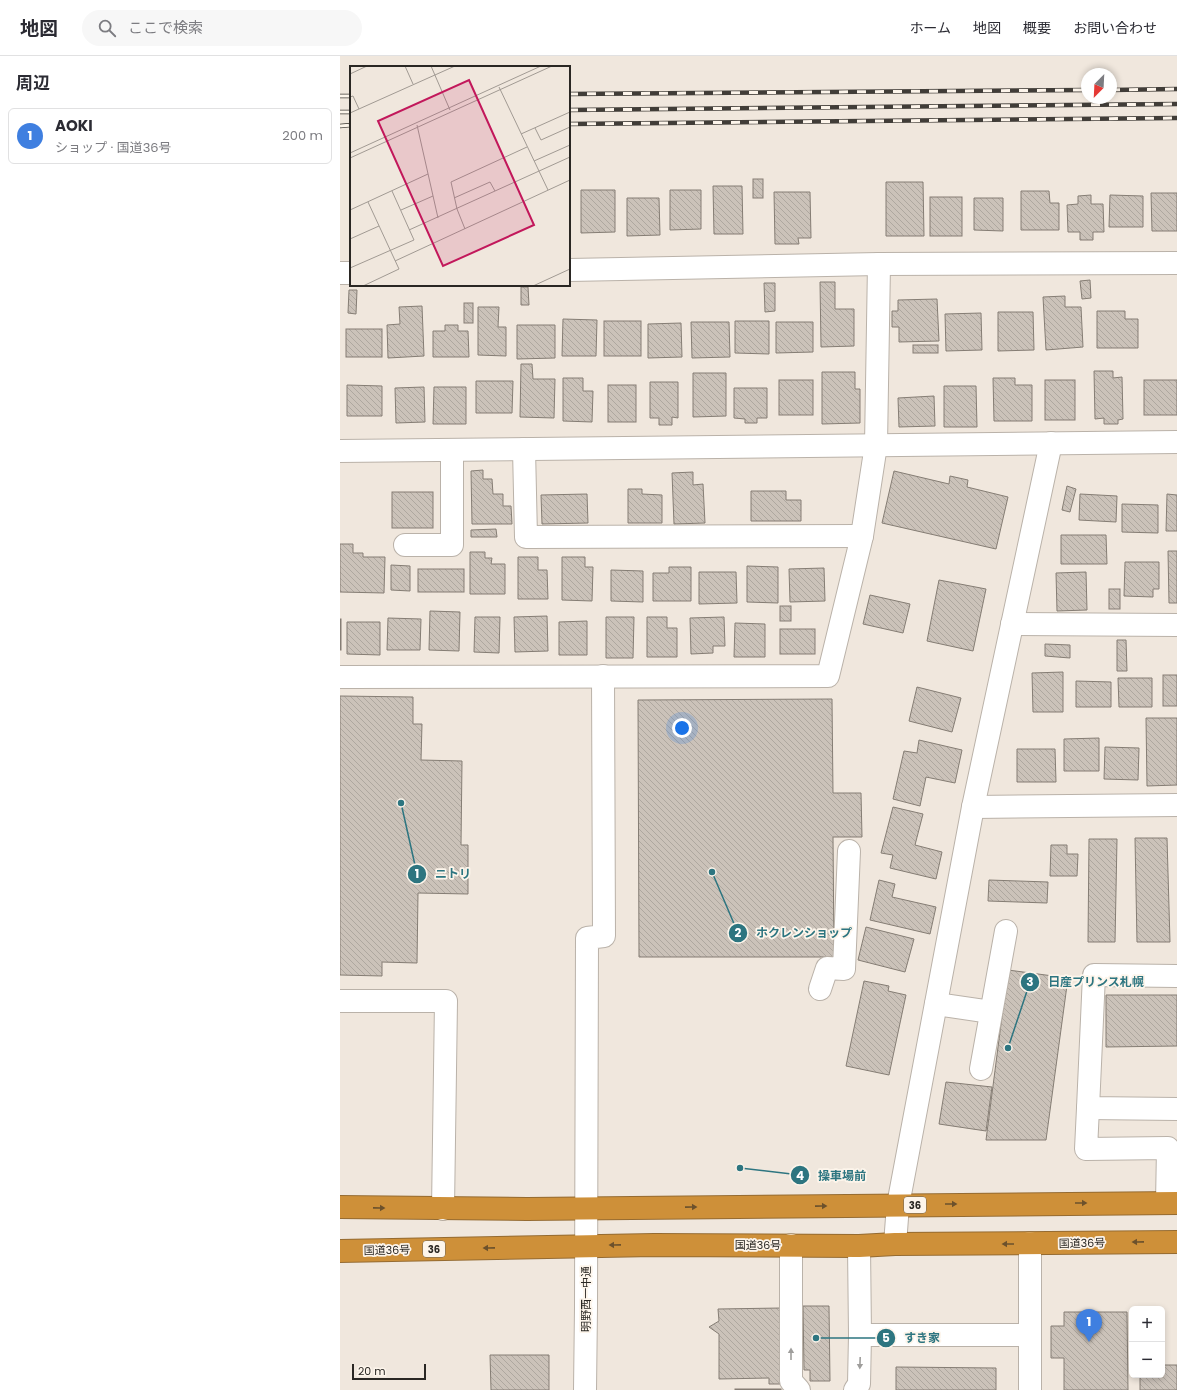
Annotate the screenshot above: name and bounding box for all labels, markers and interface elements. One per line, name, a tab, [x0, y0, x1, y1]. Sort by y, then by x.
search box	[82, 10, 362, 46]
text: 地図	[20, 15, 58, 42]
icon: search	[96, 17, 118, 39]
text: ここで検索	[128, 17, 203, 38]
text: ホーム	[909, 18, 951, 38]
text: 地図	[973, 18, 1001, 38]
text: 概要	[1023, 18, 1051, 38]
text: お問い合わせ	[1073, 18, 1157, 38]
inset map	[350, 66, 570, 286]
north arrow	[1081, 68, 1117, 104]
text: 周辺	[16, 71, 50, 95]
text: AOKI	[55, 115, 93, 136]
text: 1	[28, 126, 32, 145]
text: 200 m	[282, 126, 323, 145]
text: ショップ · 国道36号	[55, 138, 172, 157]
your location	[672, 718, 692, 738]
callout: ニトリ	[407, 862, 479, 886]
text: 1	[415, 865, 419, 882]
text: ニトリ	[435, 865, 471, 882]
callout: ホクレンショップ	[728, 921, 860, 945]
text: 2	[735, 924, 742, 941]
text: ホクレンショップ	[756, 924, 852, 941]
callout: 日産プリンス札幌	[1020, 970, 1152, 994]
text: 3	[1026, 973, 1034, 990]
text: 日産プリンス札幌	[1048, 973, 1144, 990]
callout: 操車場前	[790, 1163, 874, 1187]
text: 4	[796, 1167, 804, 1184]
text: 操車場前	[818, 1167, 866, 1184]
road number: 36	[904, 1197, 926, 1213]
one-way arrow	[1075, 1200, 1087, 1207]
one-way arrow	[945, 1201, 958, 1207]
one-way arrow	[815, 1203, 828, 1209]
one-way arrow	[373, 1204, 385, 1211]
one-way arrow	[685, 1204, 698, 1210]
street label: 国道36号	[1059, 1235, 1105, 1251]
street label: 国道36号	[735, 1237, 781, 1253]
one-way arrow	[1132, 1239, 1144, 1246]
road number: 36	[423, 1241, 445, 1257]
one-way arrow	[1001, 1241, 1014, 1247]
street label: 国道36号	[364, 1242, 410, 1258]
one-way arrow	[608, 1242, 621, 1248]
one-way arrow	[482, 1245, 495, 1251]
street label: 明野西一中通	[578, 1266, 594, 1332]
map controls	[1129, 1306, 1165, 1378]
button: +	[1129, 1306, 1165, 1342]
pin: 1	[1076, 1309, 1102, 1342]
callout: すき家	[876, 1326, 948, 1350]
text: 5	[882, 1329, 890, 1346]
text: すき家	[904, 1329, 940, 1346]
button: −	[1129, 1342, 1165, 1378]
one-way arrow	[788, 1347, 794, 1360]
one-way arrow	[856, 1357, 863, 1369]
scale bar	[352, 1362, 426, 1381]
text: 20 m	[358, 1363, 386, 1379]

